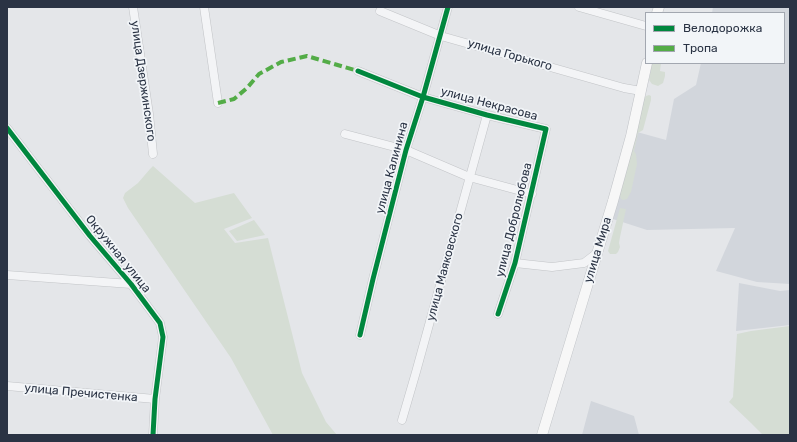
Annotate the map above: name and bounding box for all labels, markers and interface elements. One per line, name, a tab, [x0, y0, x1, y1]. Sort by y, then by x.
legend	[645, 12, 785, 64]
street label: улица Дзержинского	[127, 20, 159, 142]
text: Велодорожка	[683, 21, 762, 35]
street label: улица Горького	[466, 36, 554, 74]
text: Тропа	[683, 41, 718, 55]
street label: улица Некрасова	[439, 84, 539, 124]
street label: улица Калинина	[373, 120, 411, 216]
street label: улица Добролюбова	[493, 161, 535, 279]
street label: улица Маяковского	[424, 211, 466, 323]
street label: Окружная улица	[82, 212, 154, 296]
street label: улица Мира	[581, 215, 615, 285]
street label: улица Пречистенка	[24, 381, 138, 405]

